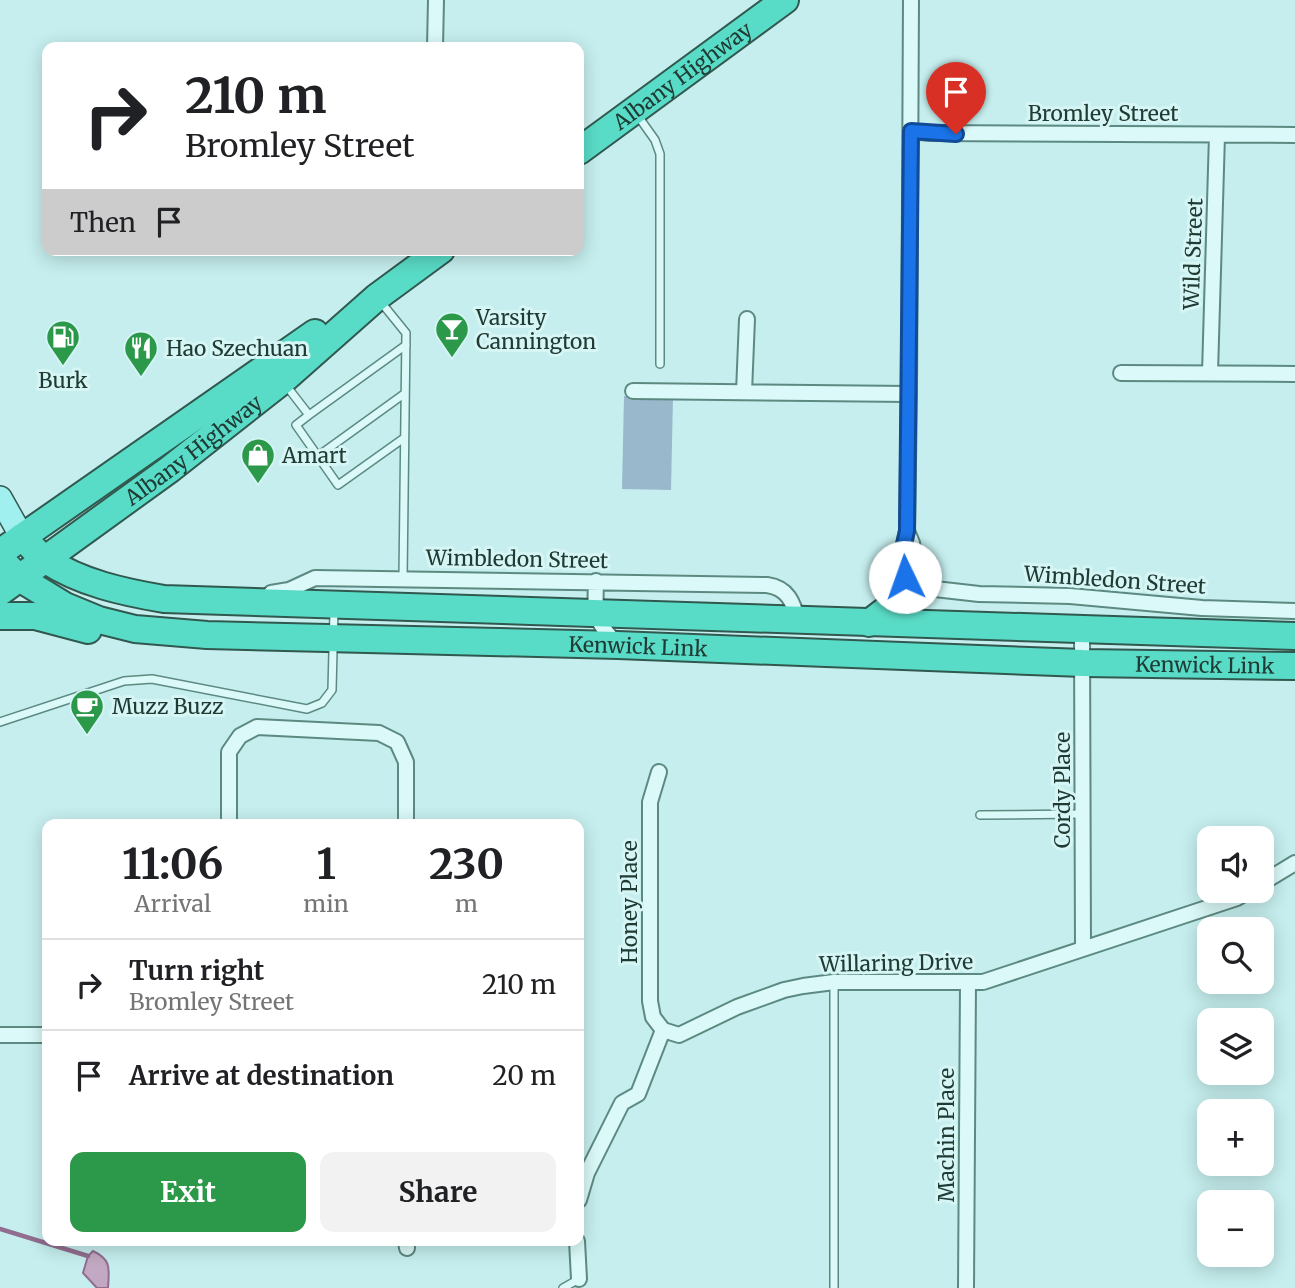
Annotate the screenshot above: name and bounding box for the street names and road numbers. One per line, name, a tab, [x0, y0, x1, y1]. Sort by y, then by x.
street label: Albany Highway	[606, 15, 758, 136]
street label: Bromley Street	[1028, 100, 1178, 127]
street label: Wild Street	[1178, 198, 1208, 311]
street label: Albany Highway	[118, 388, 268, 512]
street label: Wimbledon Street	[425, 544, 608, 574]
street label: Wimbledon Street	[1022, 560, 1207, 600]
street label: Kenwick Link	[568, 630, 709, 662]
street label: Kenwick Link	[1135, 650, 1275, 679]
street label: Cordy Place	[1049, 732, 1076, 848]
street label: Honey Place	[616, 840, 643, 964]
street label: Willaring Drive	[818, 948, 973, 978]
street label: Machin Place	[933, 1068, 960, 1202]

